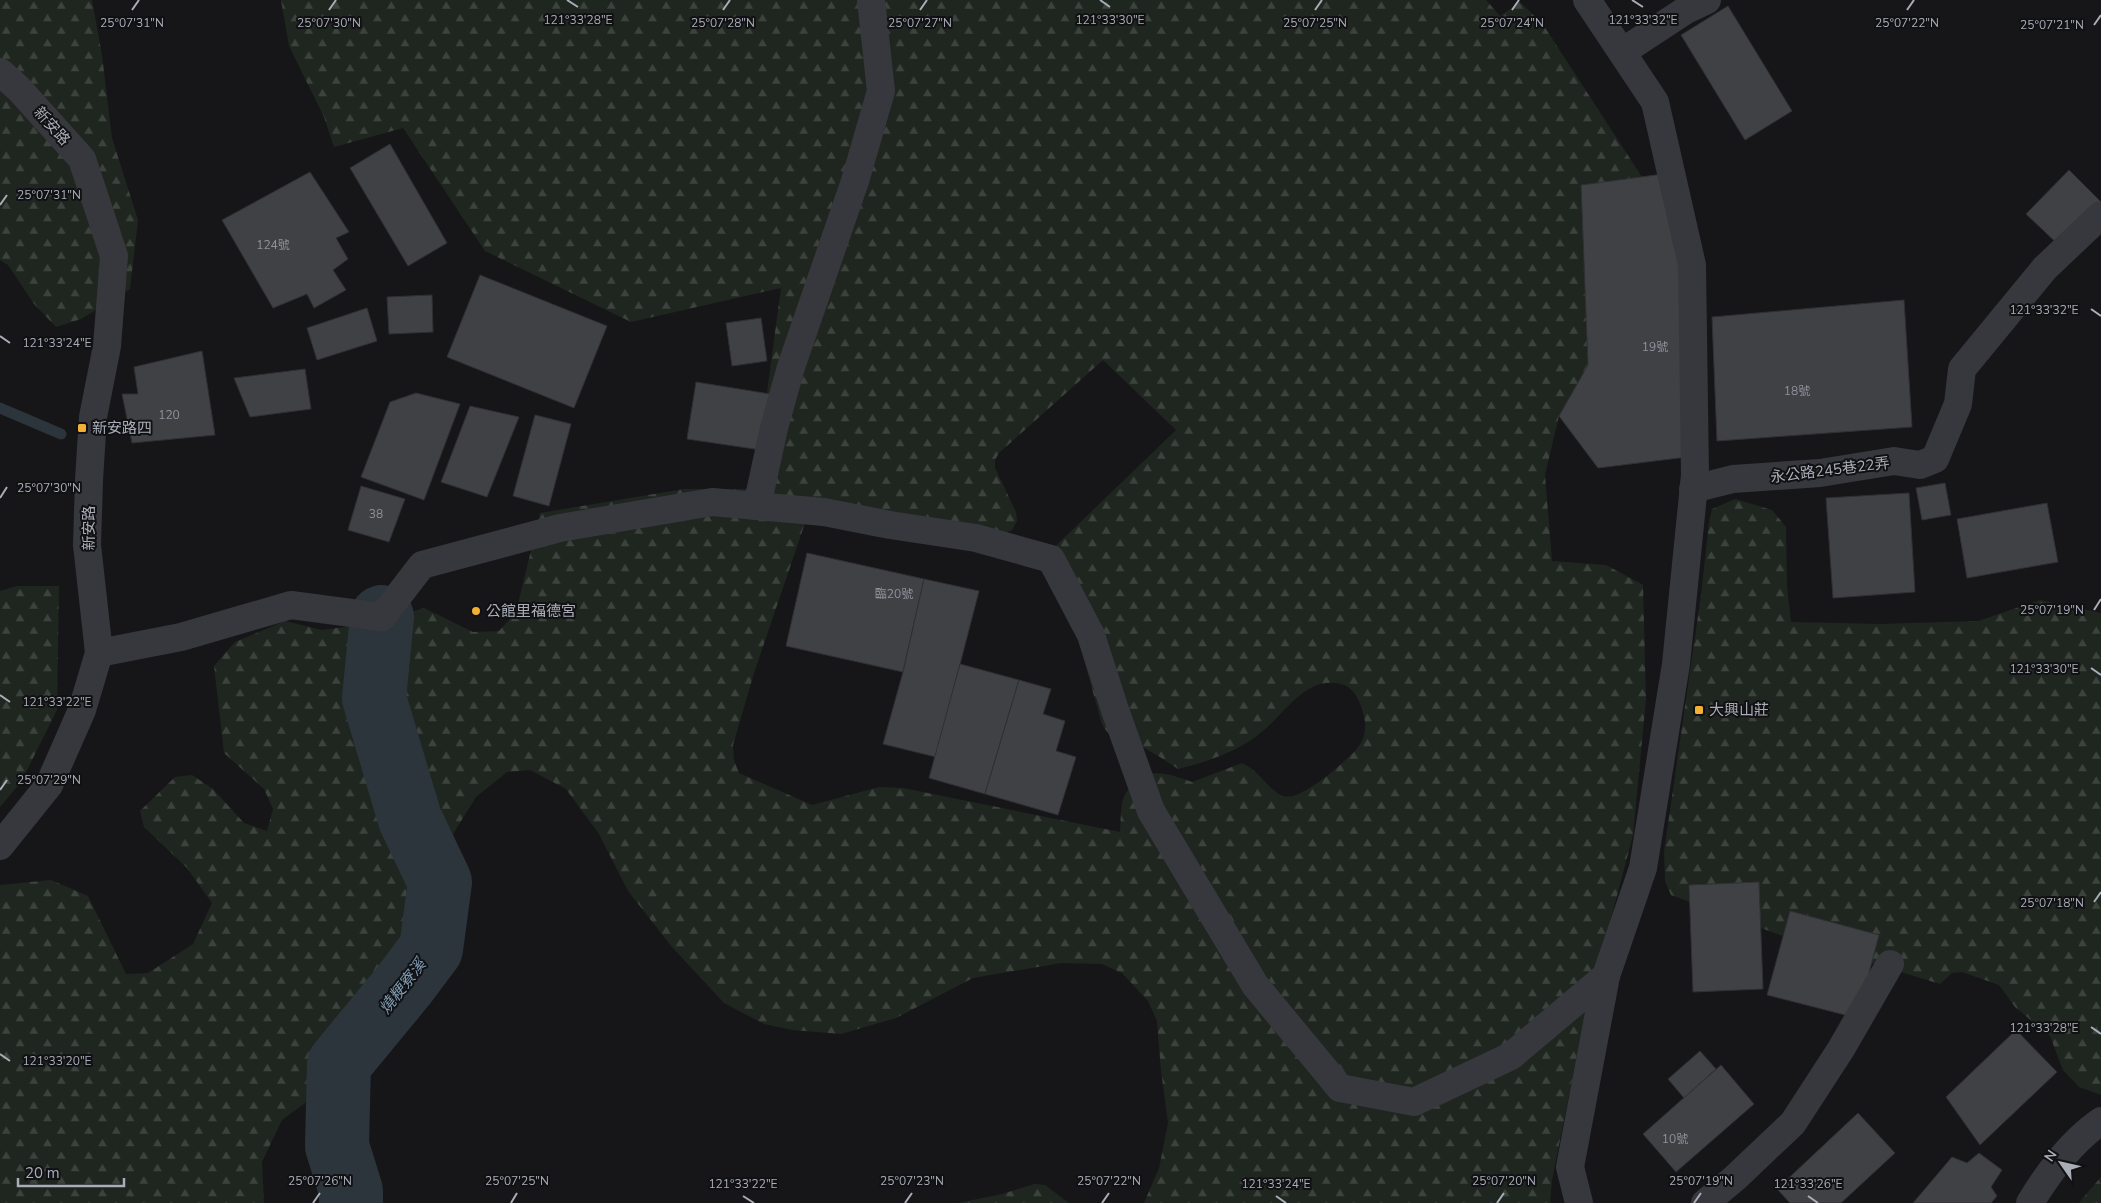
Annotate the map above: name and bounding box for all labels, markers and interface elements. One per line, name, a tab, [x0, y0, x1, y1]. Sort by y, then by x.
text: 121°33'28"E	[543, 12, 613, 28]
text: 121°33'30"E	[1075, 12, 1145, 28]
text: 121°33'32"E	[1608, 12, 1678, 28]
text: 25°07'31"N	[100, 15, 164, 31]
text: 25°07'30"N	[297, 15, 361, 31]
text: 25°07'28"N	[691, 15, 755, 31]
text: 25°07'27"N	[888, 15, 952, 31]
text: 25°07'25"N	[1283, 15, 1347, 31]
text: 25°07'24"N	[1480, 15, 1544, 31]
text: 25°07'22"N	[1875, 15, 1939, 31]
text: 25°07'21"N	[2020, 17, 2084, 33]
street label: 新安路	[30, 103, 74, 149]
text: 25°07'31"N	[17, 187, 81, 203]
house number: 124號	[256, 237, 290, 253]
text: 121°33'32"E	[2009, 302, 2079, 318]
text: 121°33'24"E	[22, 335, 92, 351]
house number: 19號	[1642, 339, 1668, 355]
house number: 18號	[1784, 383, 1810, 399]
house number: 120	[158, 407, 180, 423]
place label: 新安路四	[92, 418, 152, 438]
marker: 新安路四	[76, 422, 88, 434]
street label: 永公路245巷22弄	[1769, 453, 1891, 487]
text: 25°07'30"N	[17, 480, 81, 496]
street label: 新安路	[79, 505, 99, 551]
house number: 38	[369, 506, 383, 522]
house number: 臨20號	[875, 586, 913, 602]
place label: 公館里福德宮	[486, 601, 576, 621]
text: 25°07'19"N	[2020, 602, 2084, 618]
marker: 公館里福德宮	[470, 605, 482, 617]
text: 121°33'30"E	[2009, 661, 2079, 677]
text: 121°33'22"E	[22, 694, 92, 710]
place label: 大興山莊	[1709, 700, 1769, 720]
marker: 大興山莊	[1693, 704, 1705, 716]
text: 25°07'29"N	[17, 772, 81, 788]
text: 25°07'18"N	[2020, 895, 2084, 911]
water label: 燒粳寮溪	[374, 953, 432, 1019]
text: 121°33'28"E	[2009, 1020, 2079, 1036]
text: 121°33'20"E	[22, 1053, 92, 1069]
house number: 10號	[1662, 1131, 1688, 1147]
north arrow	[2036, 1138, 2086, 1188]
text: N	[2040, 1146, 2061, 1166]
scale bar	[18, 1156, 124, 1188]
text: 20 m	[25, 1163, 60, 1183]
text: 25°07'26"N	[288, 1173, 352, 1189]
text: 25°07'25"N	[485, 1173, 549, 1189]
text: 25°07'23"N	[880, 1173, 944, 1189]
text: 25°07'22"N	[1077, 1173, 1141, 1189]
text: 25°07'20"N	[1472, 1173, 1536, 1189]
text: 25°07'19"N	[1669, 1173, 1733, 1189]
text: 121°33'22"E	[708, 1176, 778, 1192]
text: 121°33'24"E	[1241, 1176, 1311, 1192]
text: 121°33'26"E	[1773, 1176, 1843, 1192]

